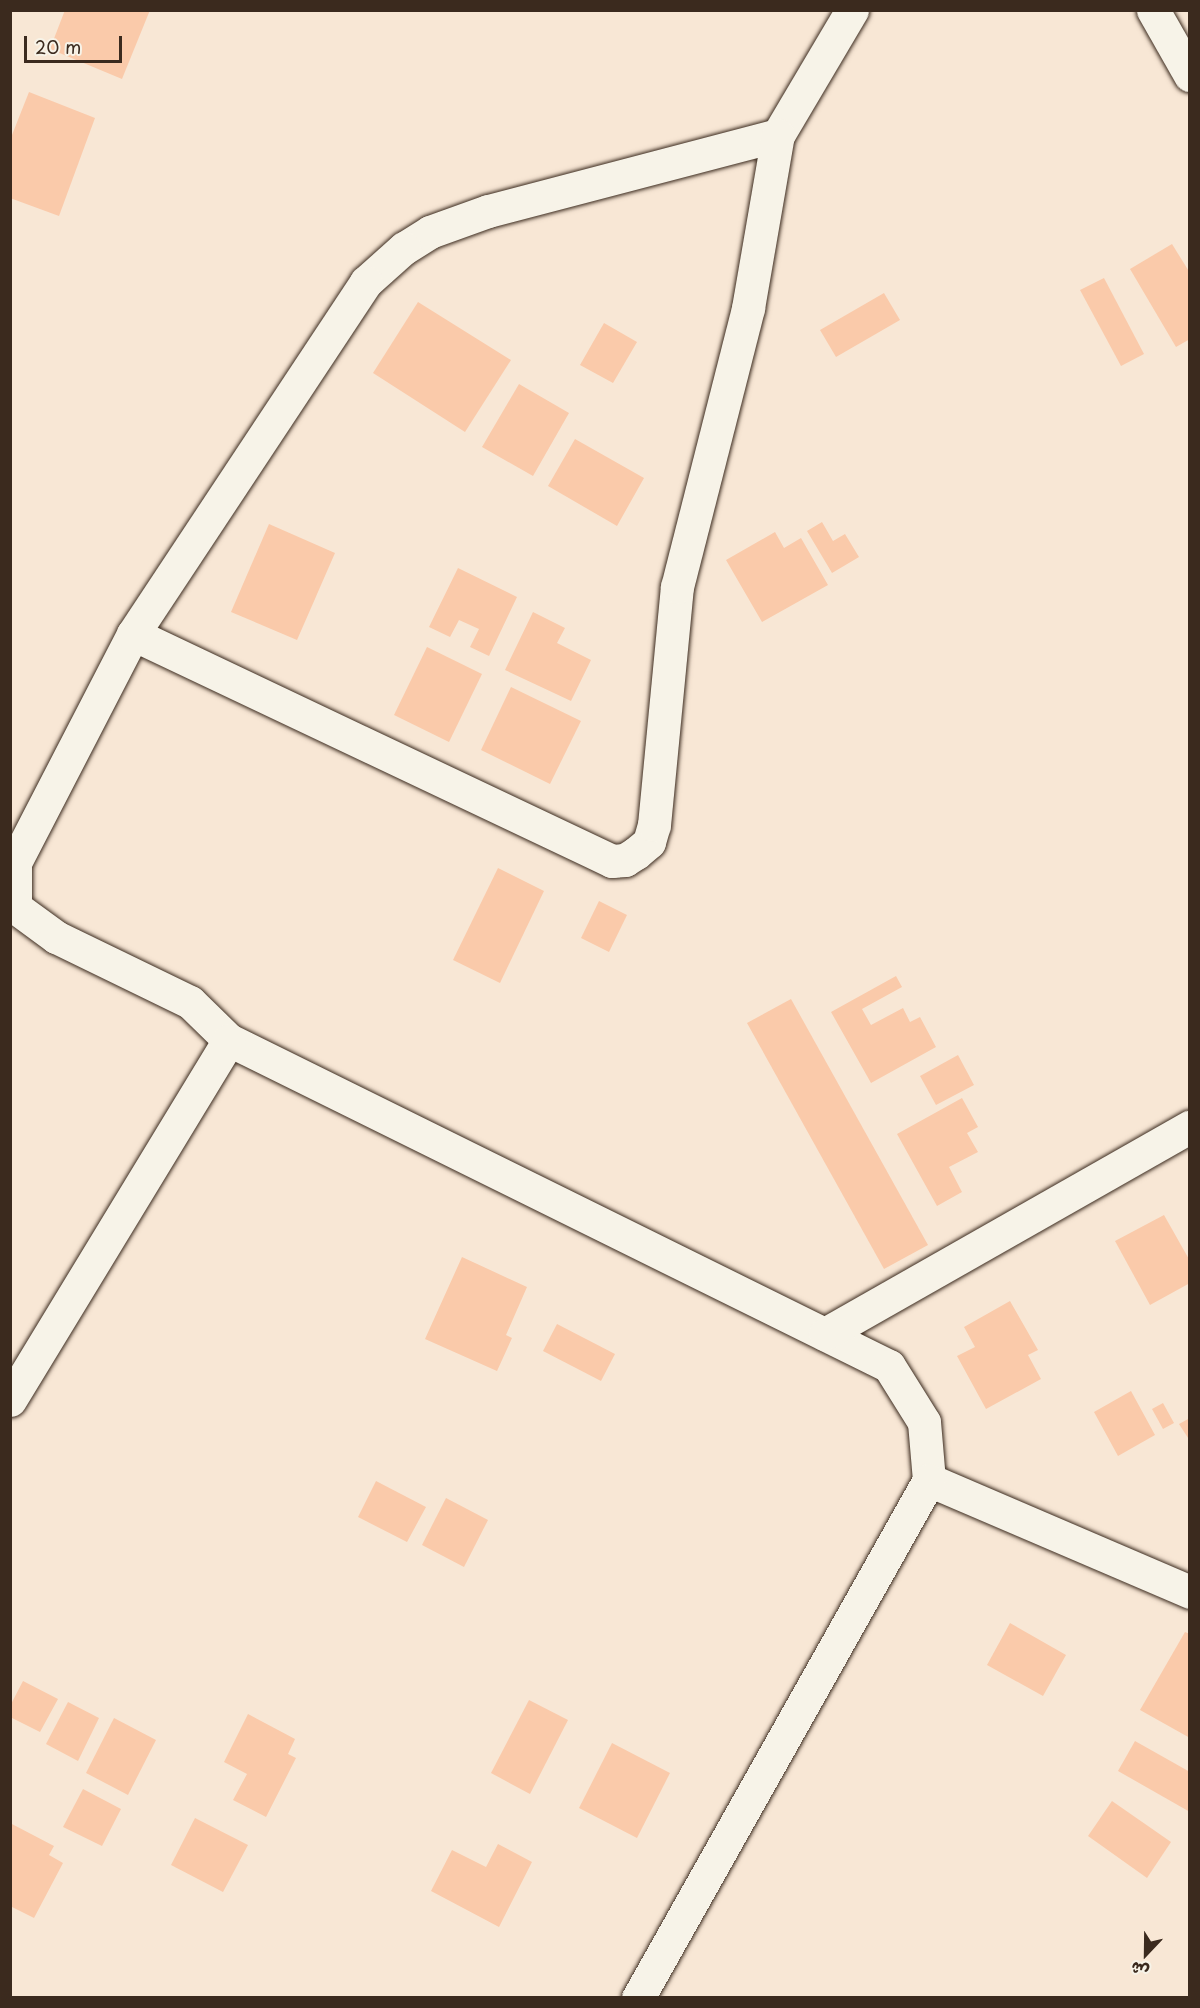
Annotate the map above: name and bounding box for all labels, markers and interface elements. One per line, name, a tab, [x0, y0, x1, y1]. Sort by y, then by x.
scale bar	[27, 24, 124, 62]
text: 20 m	[35, 33, 81, 60]
north arrow	[1116, 1924, 1176, 1984]
text: ش	[1127, 1956, 1152, 1985]

